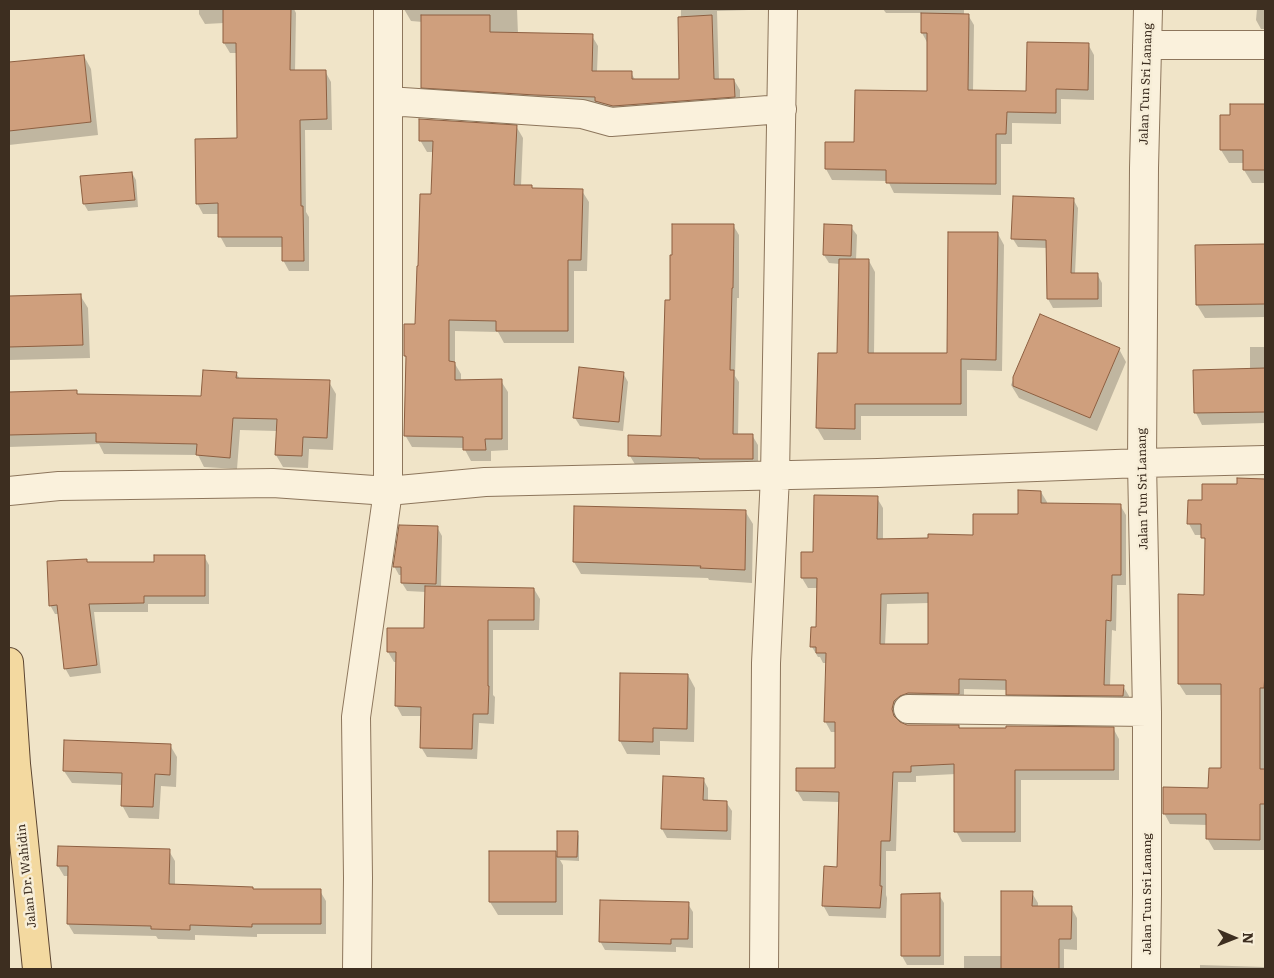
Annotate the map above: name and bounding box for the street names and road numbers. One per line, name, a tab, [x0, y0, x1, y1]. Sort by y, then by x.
street label: Jalan Tun Sri Lanang	[1137, 23, 1155, 145]
street label: Jalan Tun Sri Lanang	[1135, 428, 1151, 550]
street label: Jalan Dr. Wahidin	[14, 823, 40, 929]
street label: Jalan Tun Sri Lanang	[1140, 833, 1154, 955]

